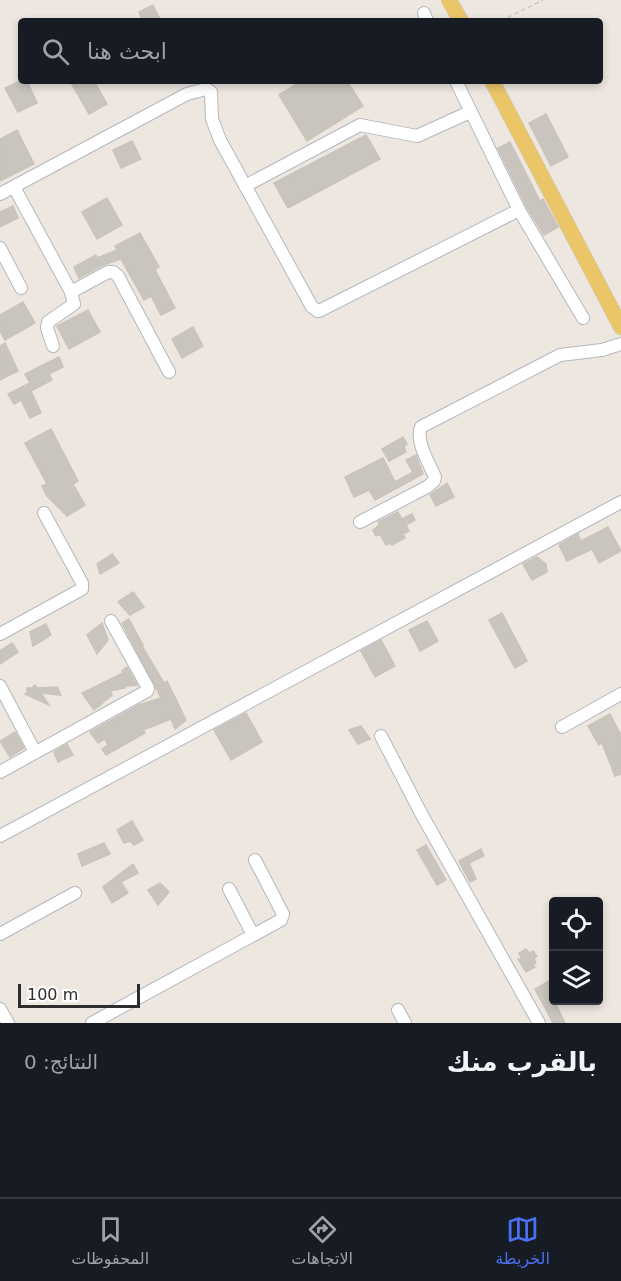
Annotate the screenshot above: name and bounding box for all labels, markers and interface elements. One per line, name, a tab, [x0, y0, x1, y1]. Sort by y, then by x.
search box	[18, 18, 603, 84]
icon: search	[39, 35, 72, 68]
text: ابحث هنا	[87, 39, 167, 64]
map controls	[549, 897, 603, 1005]
button: locate	[549, 897, 603, 951]
button: layers	[549, 951, 603, 1005]
scale bar	[18, 981, 140, 1008]
text: 100 m	[27, 985, 78, 1004]
text: بالقرب منك	[447, 1047, 597, 1077]
text: النتائج: 0	[24, 1050, 98, 1074]
tab: المحفوظات	[71, 1213, 149, 1268]
tab: الاتجاهات	[291, 1213, 353, 1268]
tab: الخريطة	[495, 1213, 550, 1268]

